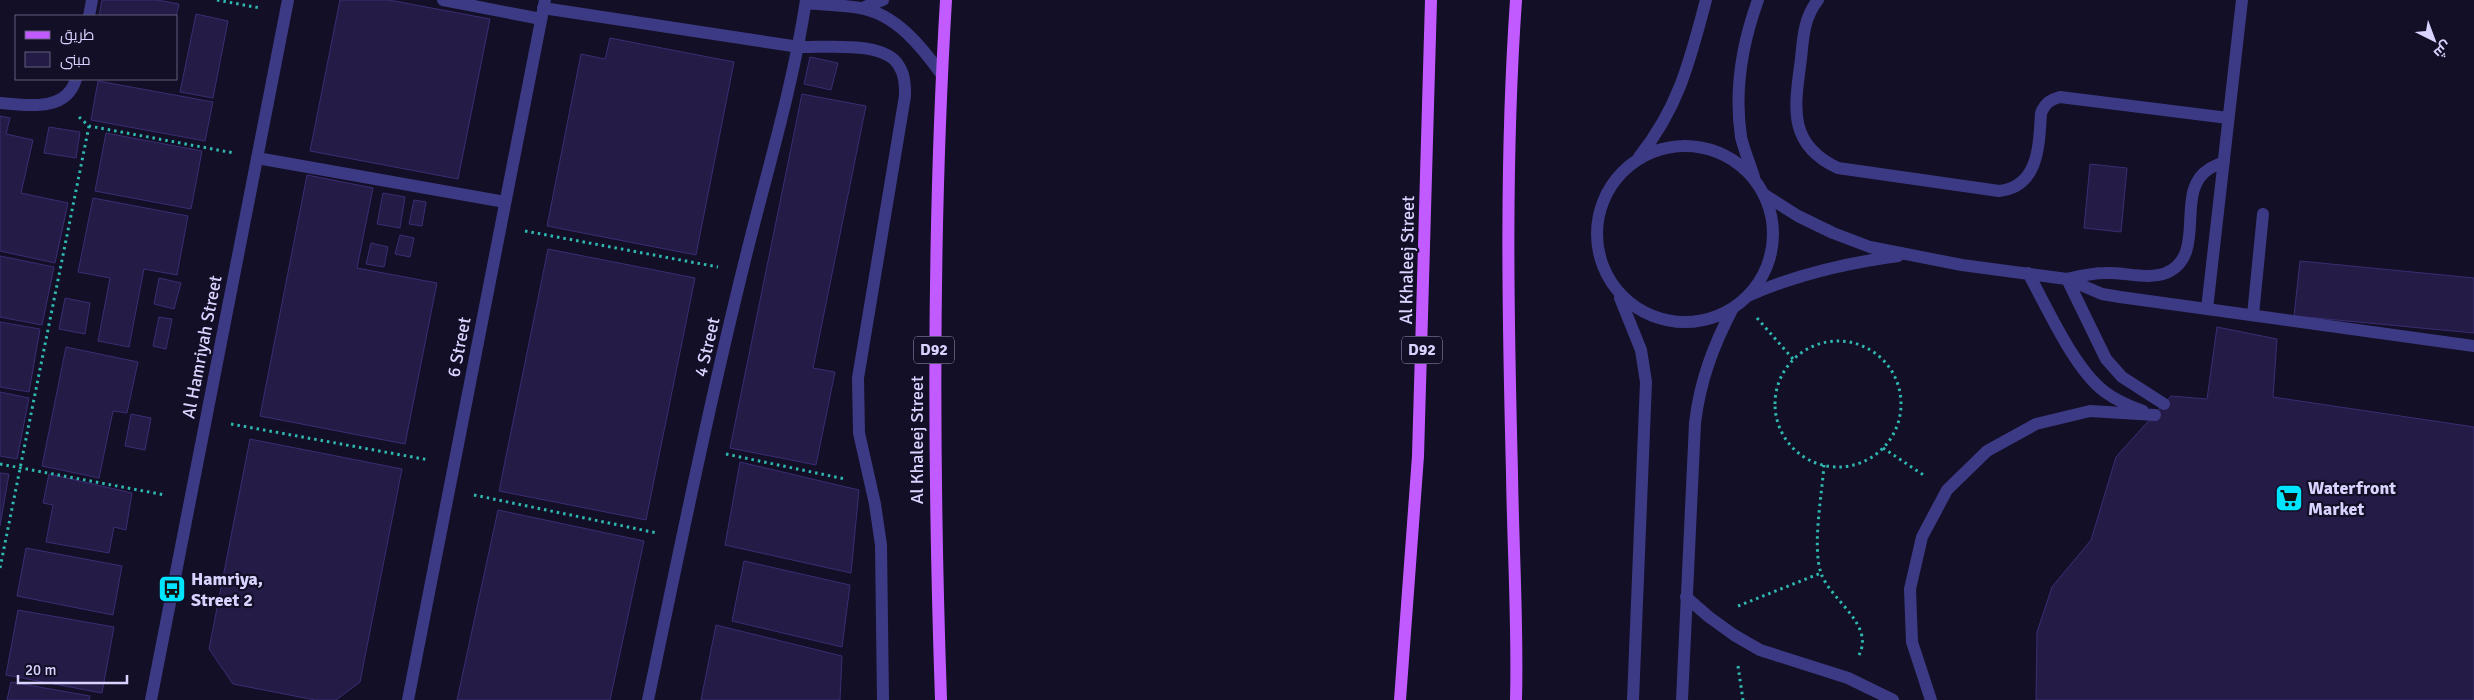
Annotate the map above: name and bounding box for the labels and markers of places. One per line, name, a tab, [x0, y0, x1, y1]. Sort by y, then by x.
place label: Waterfront Market	[2308, 477, 2396, 520]
supermarket icon: Waterfront Market	[2274, 483, 2304, 513]
place label: Hamriya, Street 2	[191, 568, 263, 611]
bus stop icon: Hamriya, Street 2	[157, 574, 187, 604]

